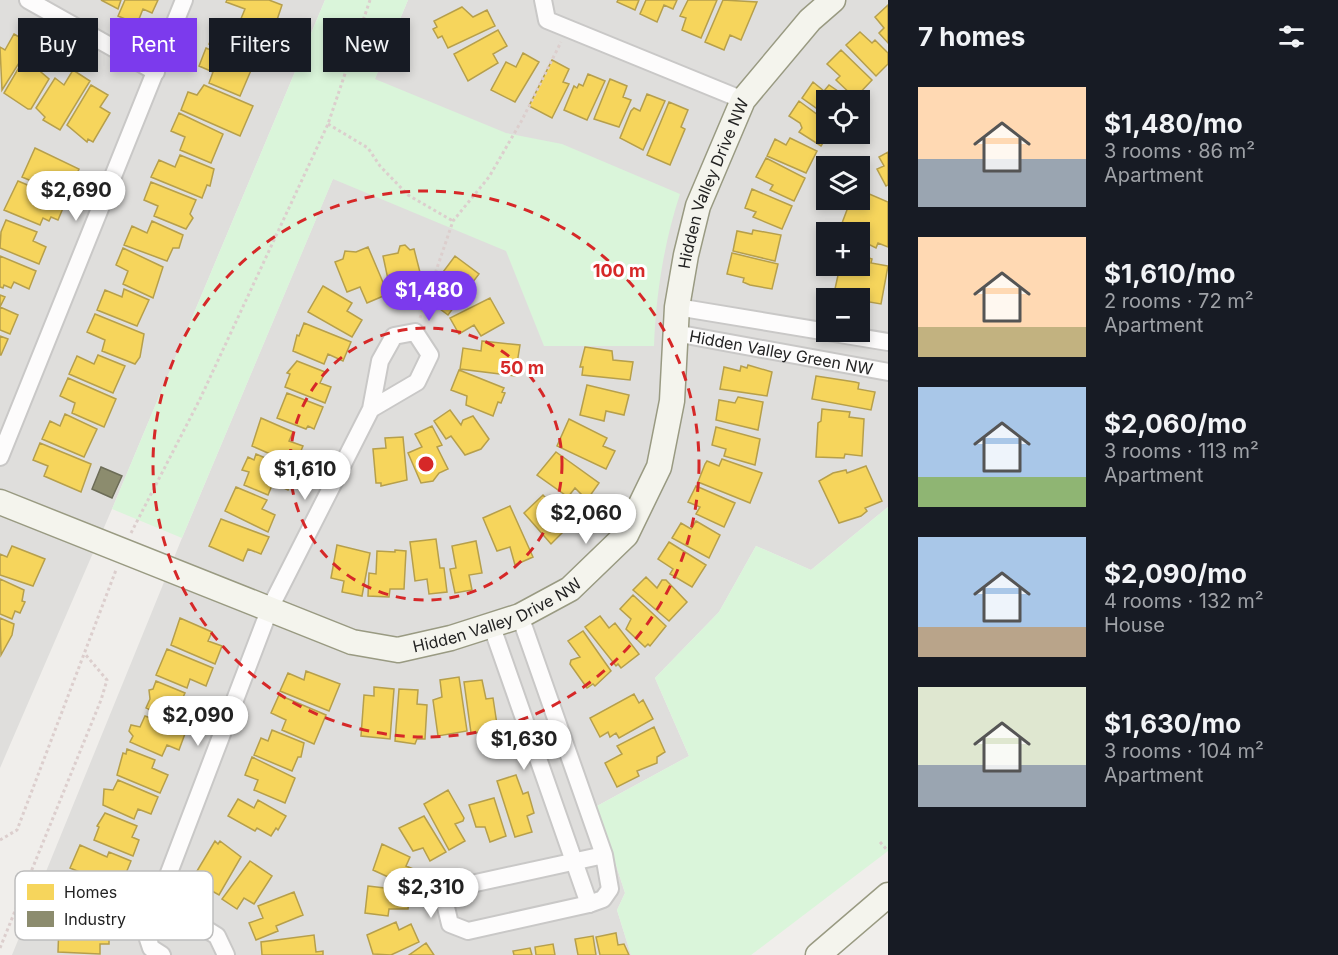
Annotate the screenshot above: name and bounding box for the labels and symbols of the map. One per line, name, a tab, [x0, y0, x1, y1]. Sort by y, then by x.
street label: Hidden Valley Drive NW	[674, 95, 753, 270]
pin: $2,690	[27, 171, 125, 222]
text: 100 m	[593, 260, 645, 281]
pin: $1,480	[380, 271, 478, 322]
street label: Hidden Valley Green NW	[688, 326, 875, 379]
text: 50 m	[500, 357, 544, 378]
pin: $1,610	[256, 450, 354, 501]
centre of rings	[416, 454, 436, 474]
pin: $2,060	[537, 494, 635, 545]
street label: Hidden Valley Drive NW	[411, 573, 586, 656]
pin: $2,090	[149, 696, 247, 747]
pin: $1,630	[475, 720, 573, 771]
pin: $2,310	[382, 868, 480, 919]
legend	[15, 871, 213, 940]
text: Homes	[64, 882, 117, 902]
text: Industry	[64, 909, 126, 929]

